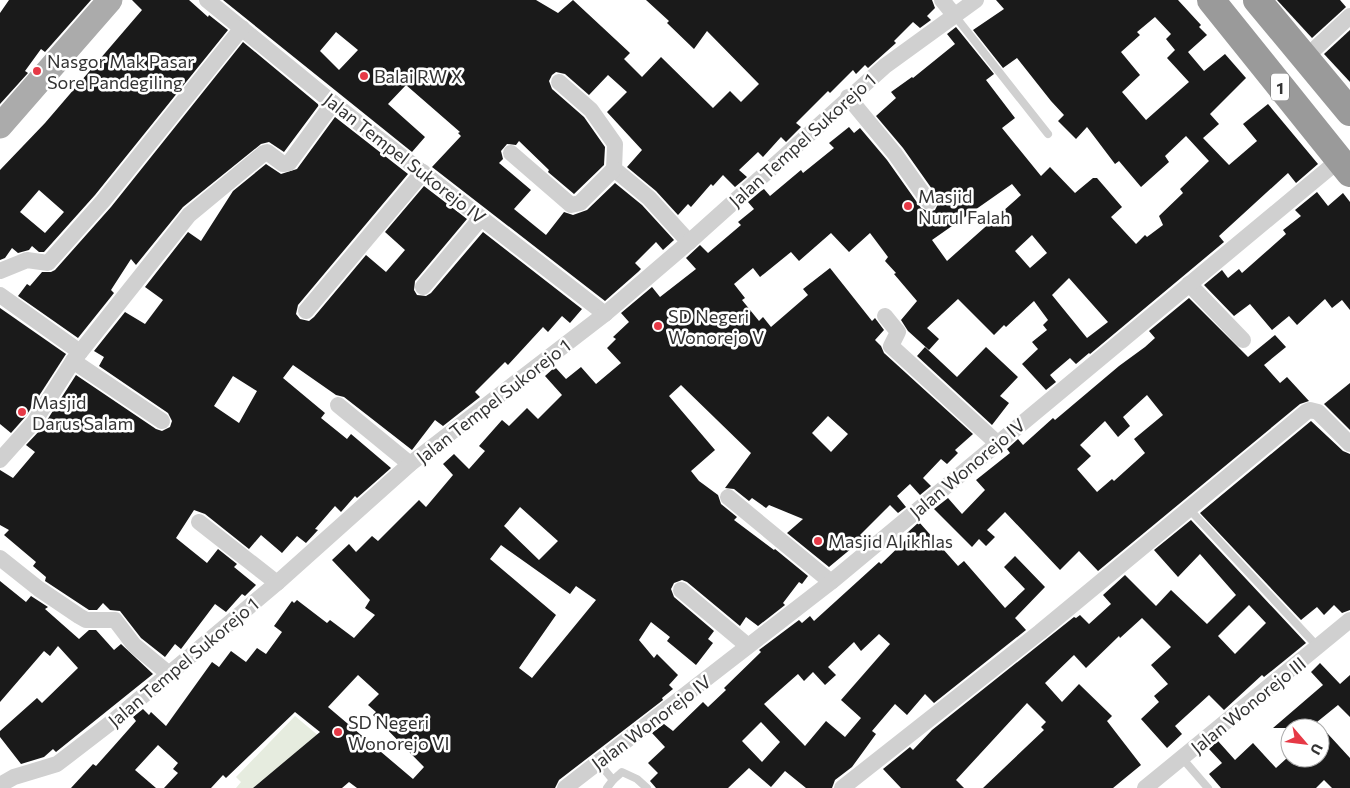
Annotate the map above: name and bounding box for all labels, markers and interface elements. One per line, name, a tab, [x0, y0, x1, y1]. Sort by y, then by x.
place label: Nasgor Mak Pasar Sore Pandegiling	[47, 50, 194, 93]
marker: Nasgor Mak Pasar Sore Pandegiling	[31, 65, 43, 77]
place label: Balai RW X	[374, 65, 463, 87]
street label: Jalan Tempel Sukorejo 1	[724, 68, 880, 212]
marker: Balai RW X	[358, 70, 370, 82]
road number: 1	[1271, 74, 1289, 100]
street label: Jalan Tempel Sukorejo IV	[320, 88, 490, 228]
place label: Masjid Nurul Falah	[918, 185, 1011, 228]
marker: Masjid Nurul Falah	[902, 200, 914, 212]
place label: SD Negeri Wonorejo V	[668, 305, 764, 348]
marker: SD Negeri Wonorejo V	[652, 320, 664, 332]
street label: Jalan Tempel Sukorejo 1	[412, 334, 574, 468]
place label: Masjid Darus Salam	[32, 391, 133, 434]
marker: Masjid Darus Salam	[16, 406, 28, 418]
street label: Jalan Wonorejo IV	[905, 413, 1029, 523]
place label: Masjid Al ikhlas	[828, 530, 953, 552]
marker: Masjid Al ikhlas	[812, 535, 824, 547]
street label: Jalan Tempel Sukorejo 1	[103, 593, 263, 731]
street label: Jalan Wonorejo III	[1186, 652, 1310, 758]
street label: Jalan Wonorejo IV	[587, 670, 715, 774]
place label: SD Negeri Wonorejo VI	[348, 711, 449, 754]
north arrow	[1280, 718, 1330, 768]
marker: SD Negeri Wonorejo VI	[332, 726, 344, 738]
text: U	[1307, 741, 1327, 758]

